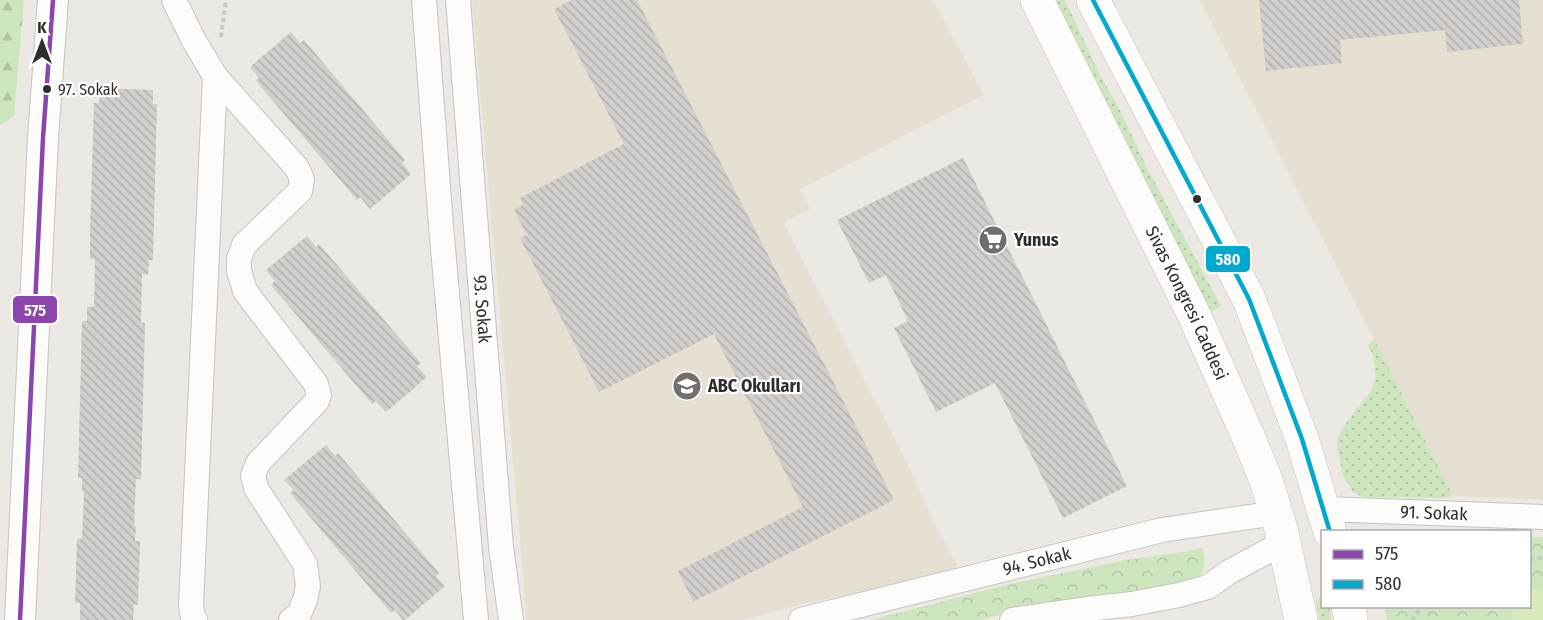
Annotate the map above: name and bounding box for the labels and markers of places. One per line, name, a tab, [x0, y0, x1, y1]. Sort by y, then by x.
place label: 97. Sokak	[58, 80, 119, 99]
marker: 97. Sokak	[41, 83, 53, 95]
unlabelled marker	[1191, 193, 1203, 205]
supermarket icon: Yunus	[977, 224, 1009, 256]
place label: Yunus	[1013, 229, 1059, 251]
school or university icon: ABC Okulları	[671, 370, 703, 402]
place label: ABC Okulları	[707, 375, 801, 397]

